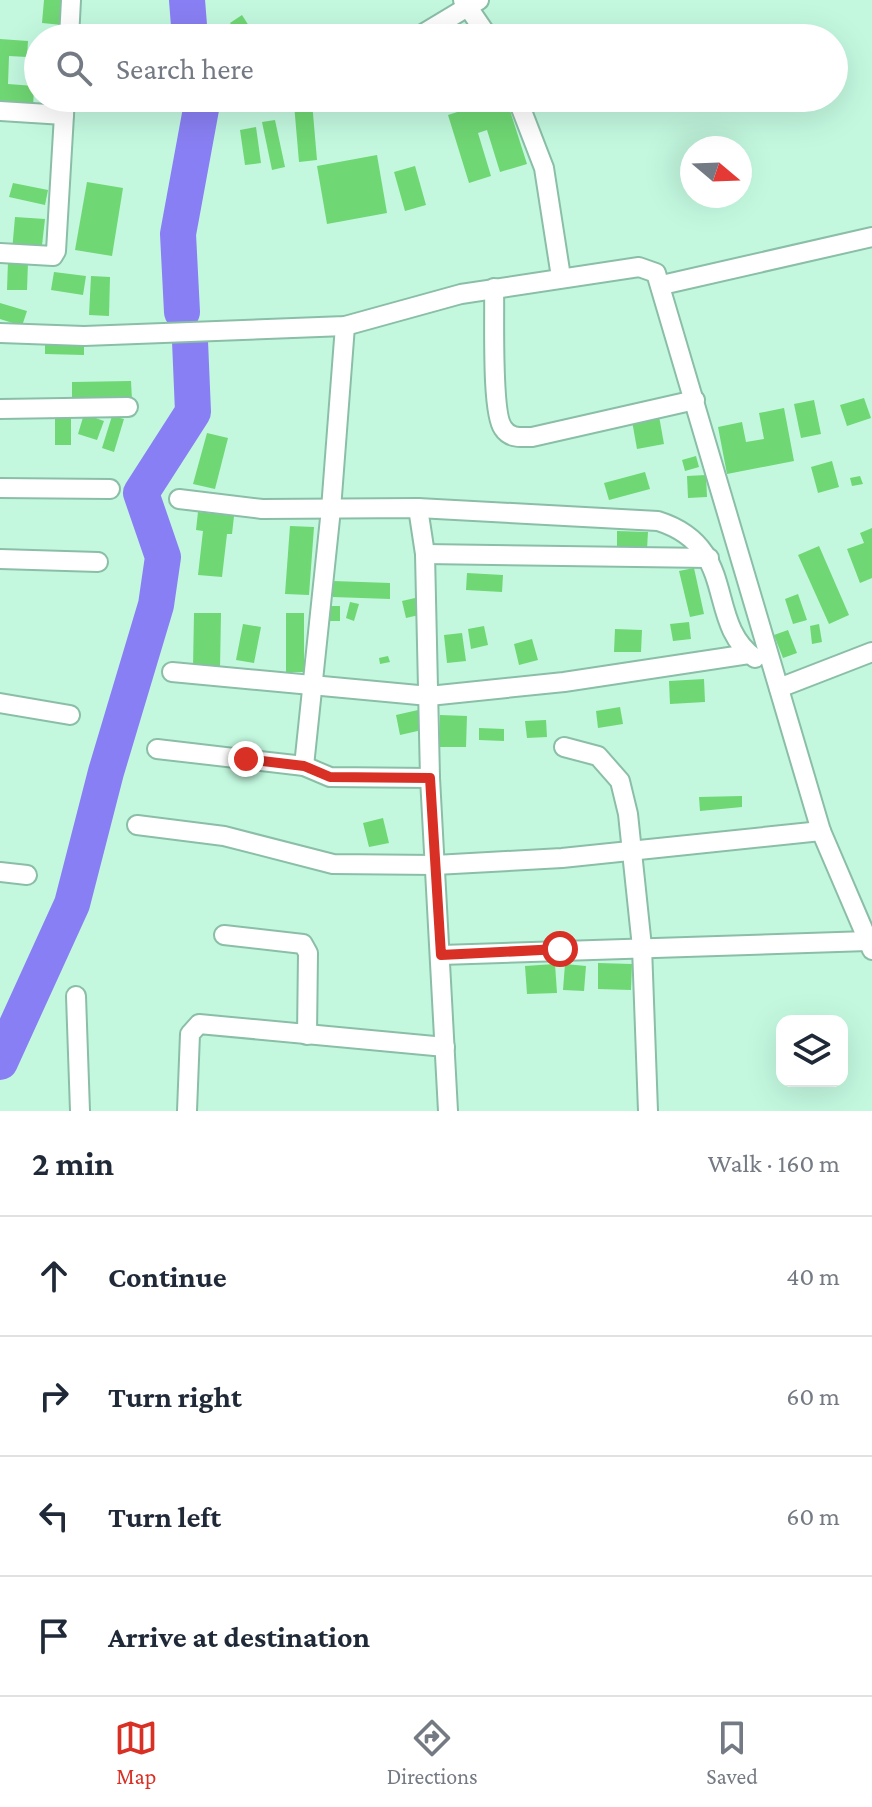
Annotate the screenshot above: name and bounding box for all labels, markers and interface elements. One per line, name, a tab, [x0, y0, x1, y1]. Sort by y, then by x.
search box	[24, 24, 848, 112]
icon: search	[52, 46, 96, 90]
text: Search here	[116, 52, 254, 85]
north arrow	[680, 136, 752, 208]
route end	[228, 741, 264, 777]
route start	[542, 931, 578, 967]
map controls	[776, 1015, 848, 1087]
button: layers	[776, 1015, 848, 1087]
text: 2 min	[32, 1145, 114, 1182]
text: Walk · 160 m	[708, 1149, 840, 1178]
icon: ahead	[32, 1254, 76, 1298]
text: Continue	[108, 1260, 227, 1293]
text: 40 m	[786, 1262, 840, 1291]
icon: right	[32, 1374, 76, 1418]
text: Turn right	[108, 1380, 242, 1413]
text: 60 m	[786, 1382, 840, 1411]
icon: left	[32, 1494, 76, 1538]
text: Turn left	[108, 1500, 221, 1533]
text: 60 m	[786, 1502, 840, 1531]
icon: arrive	[32, 1614, 76, 1658]
text: Arrive at destination	[108, 1620, 370, 1653]
tab: Map	[114, 1716, 158, 1789]
tab: Directions	[387, 1716, 478, 1789]
tab: Saved	[706, 1716, 758, 1789]

